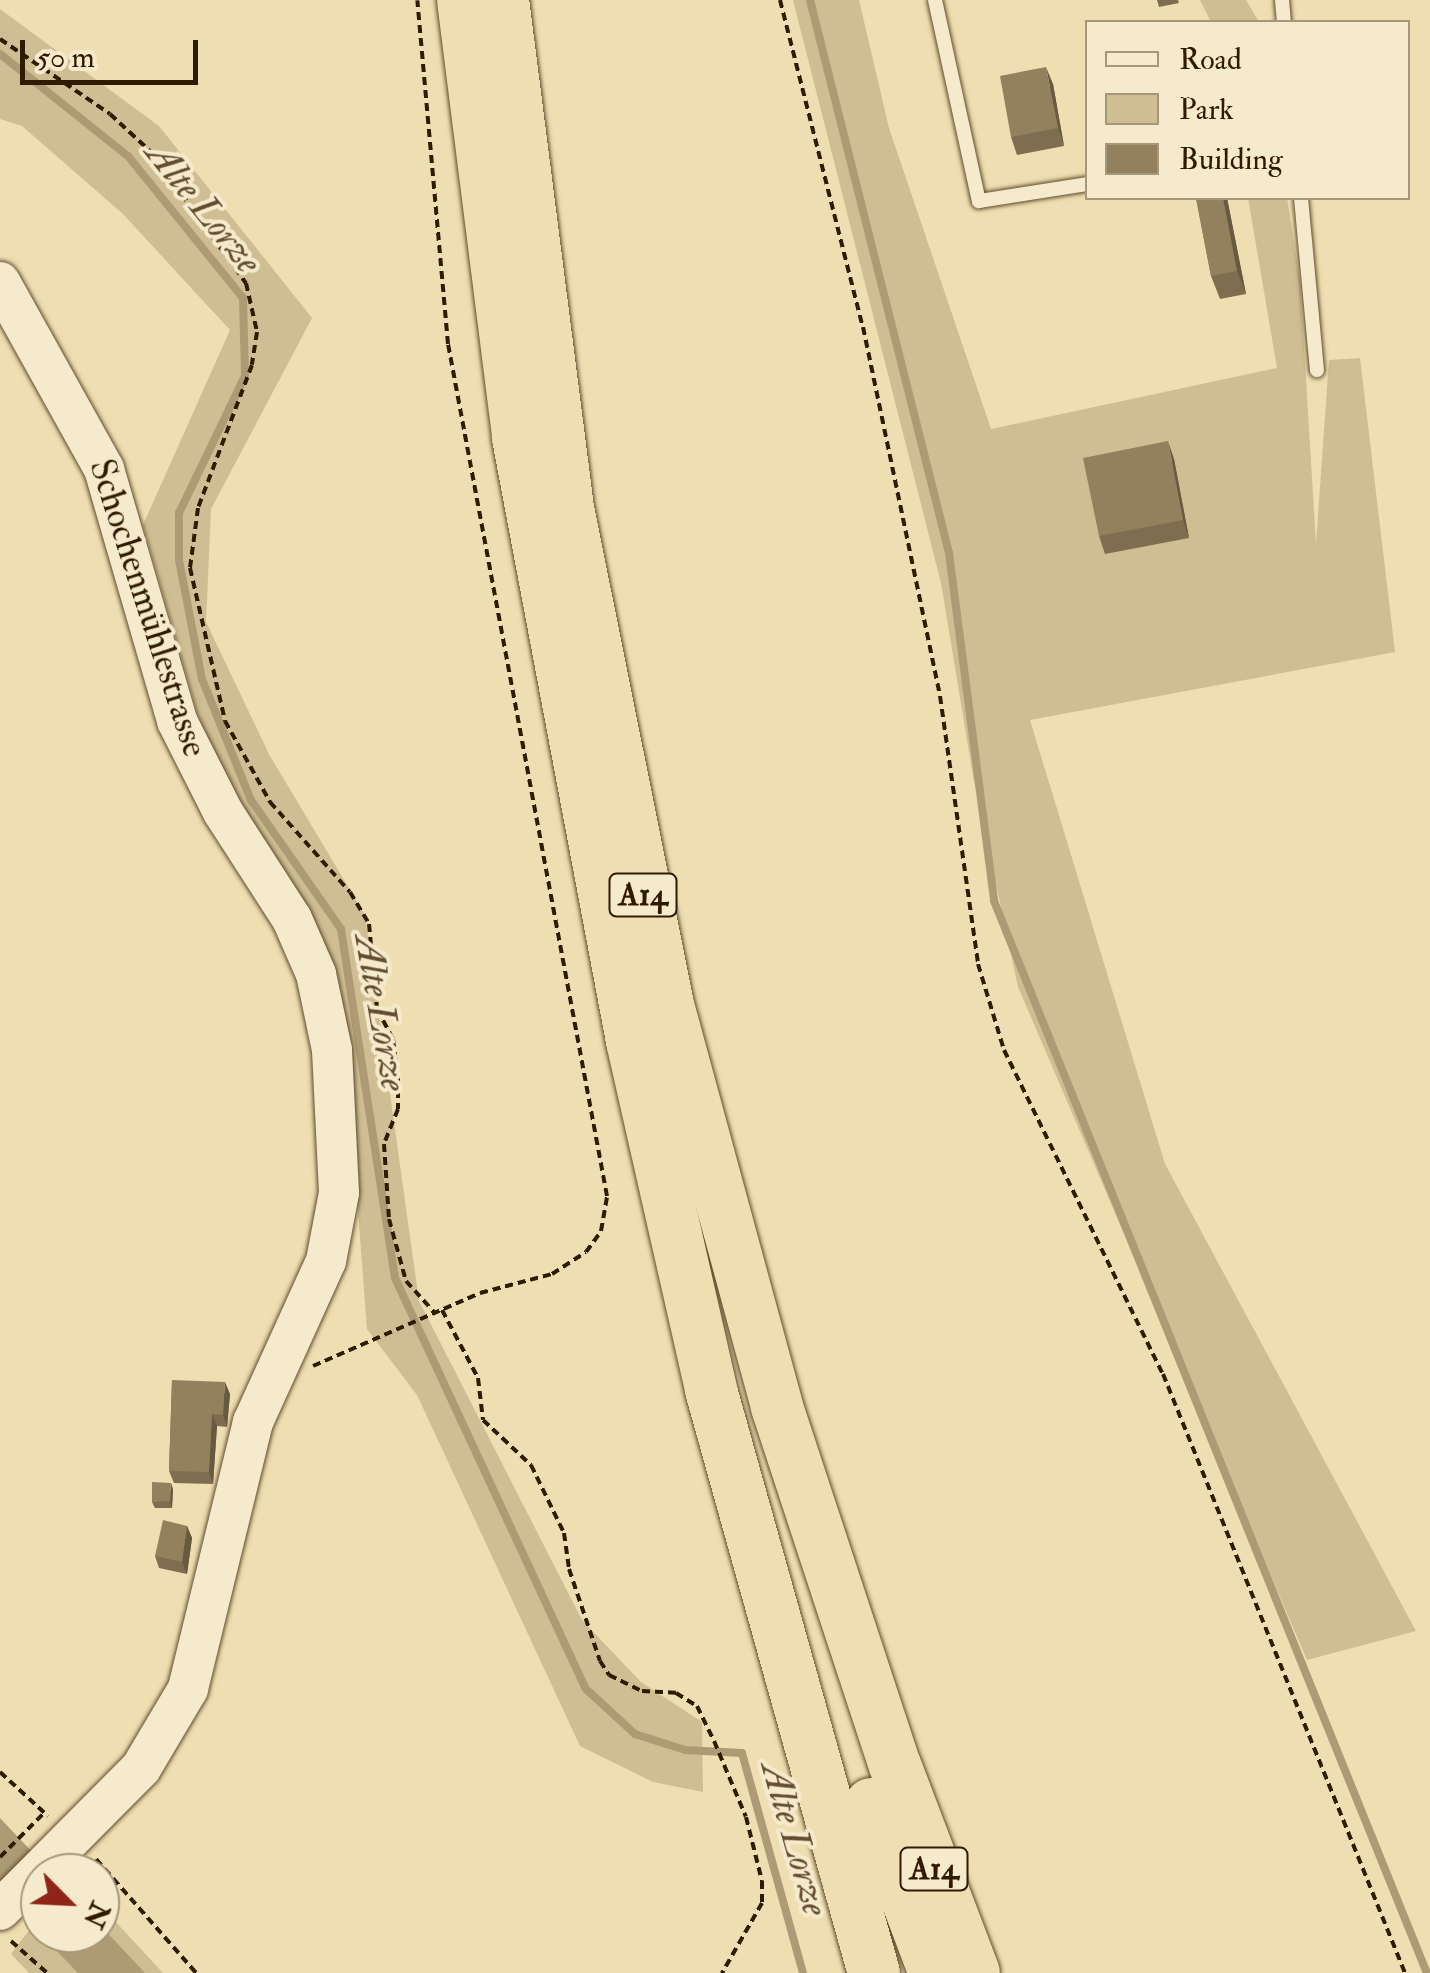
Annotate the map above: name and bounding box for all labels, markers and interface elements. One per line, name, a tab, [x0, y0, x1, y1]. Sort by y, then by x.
scale bar	[25, 20, 202, 82]
legend	[1085, 20, 1410, 200]
text: 50 m	[37, 39, 95, 76]
text: Road	[1179, 41, 1242, 78]
text: Park	[1179, 91, 1234, 128]
water label: Alte Lorze	[136, 132, 270, 284]
text: Building	[1179, 141, 1283, 178]
street label: Schochenmühlestrasse	[80, 454, 216, 762]
road number: A14	[608, 868, 678, 922]
water label: Alte Lorze	[344, 931, 416, 1095]
water label: Alte Lorze	[750, 1757, 838, 1921]
road number: A14	[899, 1842, 969, 1896]
north arrow	[20, 1853, 120, 1953]
text: N	[75, 1896, 117, 1933]

